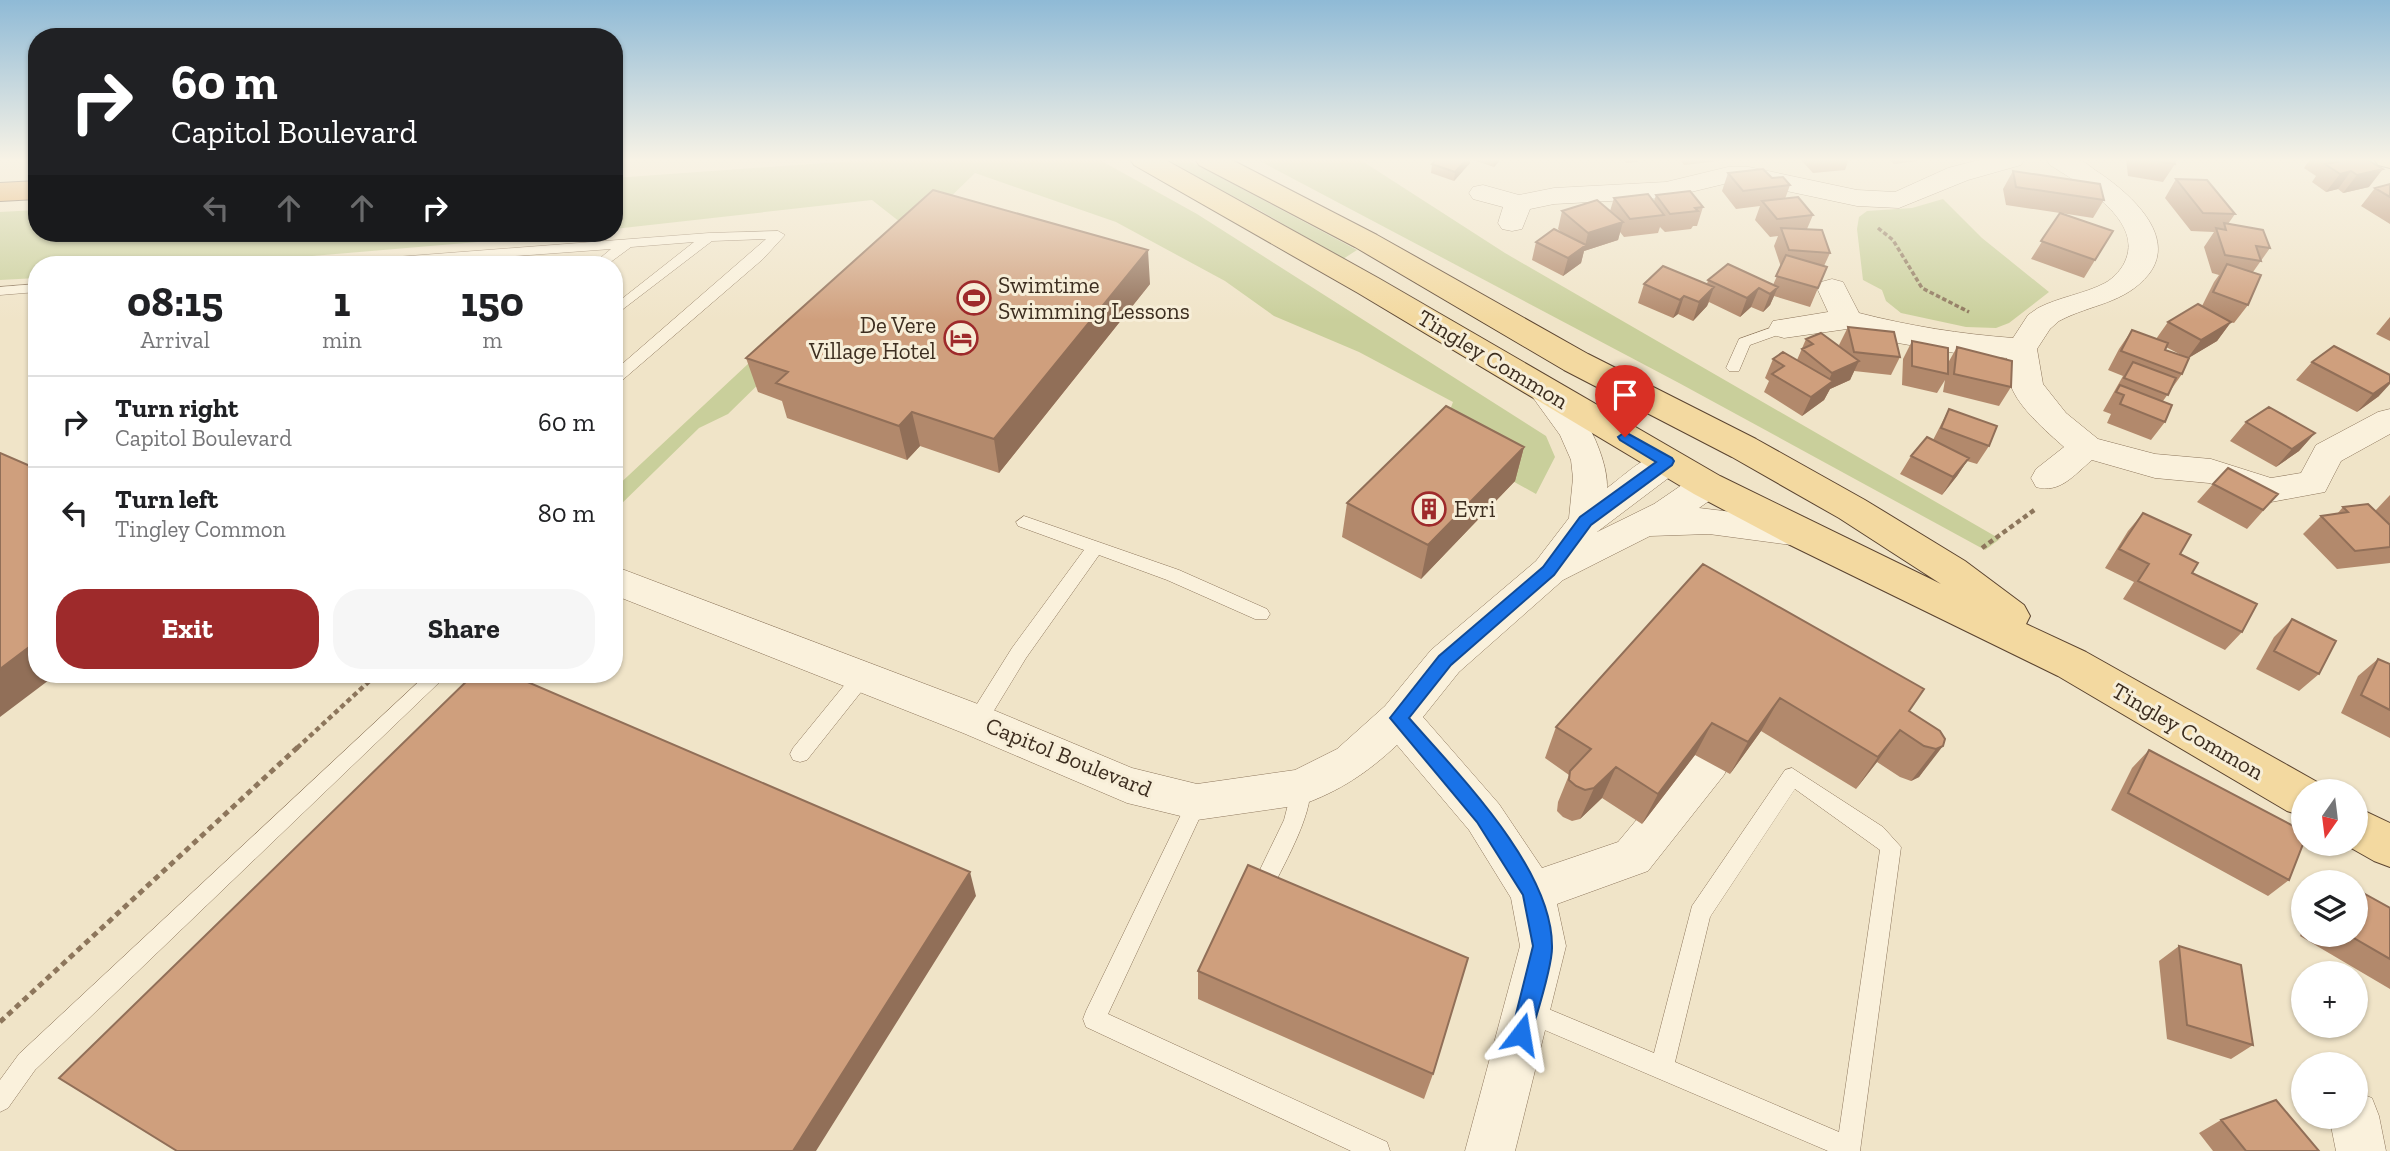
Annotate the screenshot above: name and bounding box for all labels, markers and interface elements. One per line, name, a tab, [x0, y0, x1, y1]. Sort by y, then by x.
text: 60 m	[171, 53, 278, 112]
icon: right	[56, 56, 147, 147]
text: Capitol Boulevard	[171, 113, 417, 151]
icon: left	[197, 189, 235, 227]
icon: ahead	[270, 189, 308, 227]
icon: ahead	[343, 189, 381, 227]
icon: right	[416, 189, 454, 227]
place label: Swimtime Swimming Lessons	[998, 271, 1190, 325]
text: 08:15	[127, 276, 223, 327]
text: 1	[334, 276, 350, 327]
text: 150	[461, 276, 524, 327]
sports icon: Swimtime Swimming Lessons	[955, 279, 993, 317]
street label: Tingley Common	[1413, 303, 1573, 415]
place label: De Vere Village Hotel	[808, 311, 936, 365]
hotel icon: De Vere Village Hotel	[942, 319, 980, 357]
text: Arrival	[140, 326, 210, 354]
text: min	[322, 326, 362, 354]
text: m	[482, 326, 502, 354]
pin	[1595, 365, 1655, 437]
icon: arrive	[1606, 376, 1644, 414]
text: Turn right	[115, 392, 238, 424]
icon: right	[56, 403, 94, 441]
text: 60 m	[538, 406, 595, 438]
text: Capitol Boulevard	[115, 424, 292, 452]
text: Turn left	[115, 483, 218, 515]
building icon: Evri	[1410, 490, 1448, 528]
icon: left	[56, 494, 94, 532]
place label: Evri	[1454, 495, 1495, 523]
text: 80 m	[538, 497, 595, 529]
text: Tingley Common	[115, 515, 286, 543]
button: Exit	[56, 589, 319, 669]
button: Share	[333, 589, 595, 669]
street label: Tingley Common	[2107, 676, 2269, 786]
street label: Capitol Boulevard	[982, 711, 1157, 803]
north arrow	[2291, 779, 2368, 856]
map controls	[2291, 779, 2368, 1129]
button: layers	[2291, 870, 2368, 947]
button: +	[2291, 961, 2368, 1038]
position arrow	[1484, 997, 1558, 1071]
button: −	[2291, 1052, 2368, 1129]

